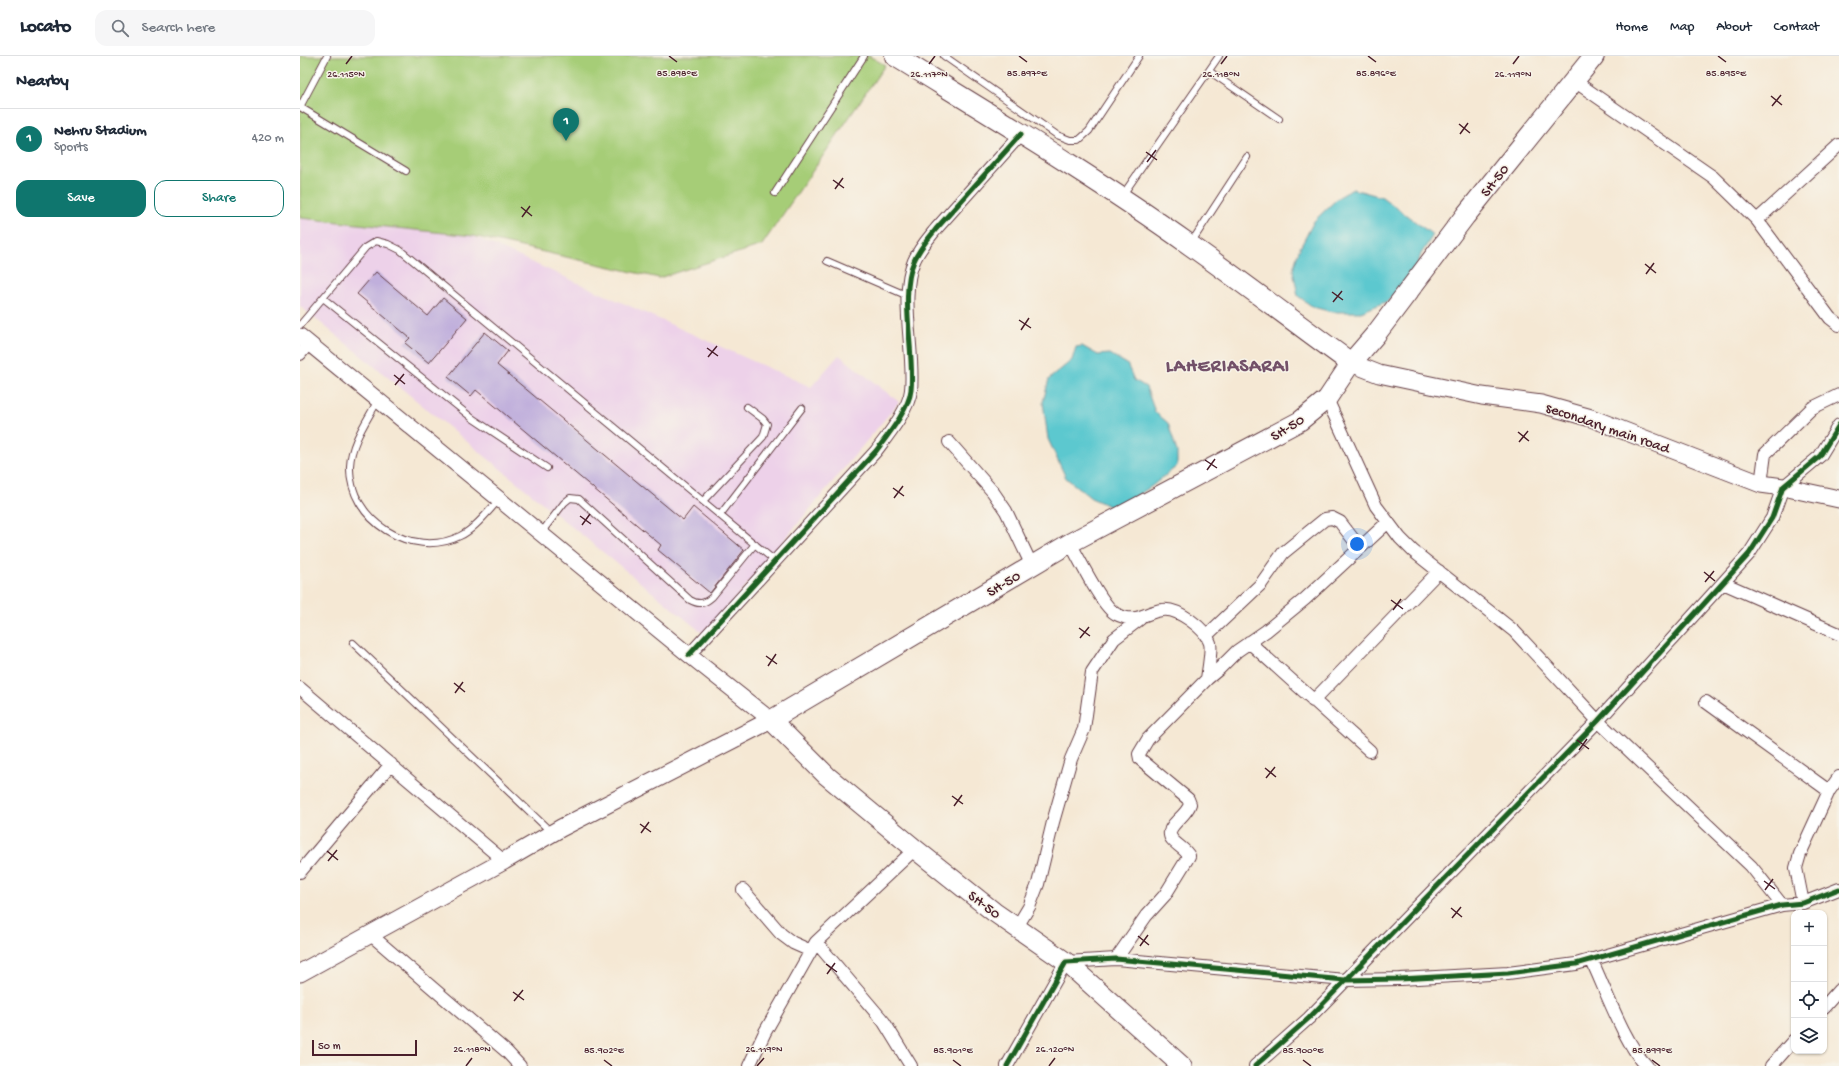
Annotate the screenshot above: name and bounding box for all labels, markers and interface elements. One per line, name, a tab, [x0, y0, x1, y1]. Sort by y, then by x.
search box	[95, 10, 375, 46]
text: Locato	[20, 16, 71, 39]
icon: search	[109, 17, 131, 39]
text: Search here	[141, 19, 215, 37]
text: Home	[1616, 19, 1648, 36]
text: Map	[1670, 19, 1694, 36]
text: About	[1716, 19, 1752, 36]
text: Contact	[1774, 19, 1819, 36]
text: 85.898°E	[657, 68, 698, 80]
text: 85.897°E	[1007, 68, 1048, 80]
text: 85.896°E	[1356, 68, 1397, 80]
text: 85.895°E	[1706, 68, 1747, 80]
text: 26.115°N	[327, 69, 365, 81]
text: 26.117°N	[910, 69, 948, 81]
text: 26.118°N	[1202, 69, 1240, 81]
text: 26.119°N	[1494, 69, 1532, 81]
text: Nearby	[16, 72, 69, 92]
pin: 1	[553, 108, 579, 141]
text: Nehru Stadium	[54, 122, 147, 140]
text: 1	[26, 131, 32, 146]
text: 420 m	[252, 131, 284, 146]
text: Sports	[54, 140, 88, 155]
street label: SH-50	[1477, 161, 1514, 201]
button: Save	[16, 180, 146, 217]
button: Share	[154, 180, 284, 217]
district label: LAHERIASARAI	[1166, 356, 1290, 379]
street label: secondary main road	[1543, 399, 1673, 459]
street label: SH-50	[1268, 411, 1309, 446]
your location	[1347, 534, 1367, 554]
street label: SH-50	[984, 567, 1025, 602]
street label: SH-50	[964, 887, 1004, 924]
map controls	[1791, 910, 1827, 1054]
button: +	[1791, 910, 1827, 946]
button: −	[1791, 946, 1827, 982]
button: locate	[1791, 982, 1827, 1018]
button: layers	[1791, 1018, 1827, 1054]
scale bar	[312, 1038, 417, 1057]
text: 50 m	[318, 1041, 340, 1053]
text: 26.118°N	[453, 1044, 491, 1056]
text: 26.119°N	[745, 1044, 783, 1056]
text: 26.120°N	[1036, 1044, 1075, 1056]
text: 85.902°E	[584, 1045, 625, 1057]
text: 85.901°E	[933, 1045, 973, 1057]
text: 85.900°E	[1283, 1045, 1324, 1057]
text: 85.899°E	[1632, 1045, 1673, 1057]

